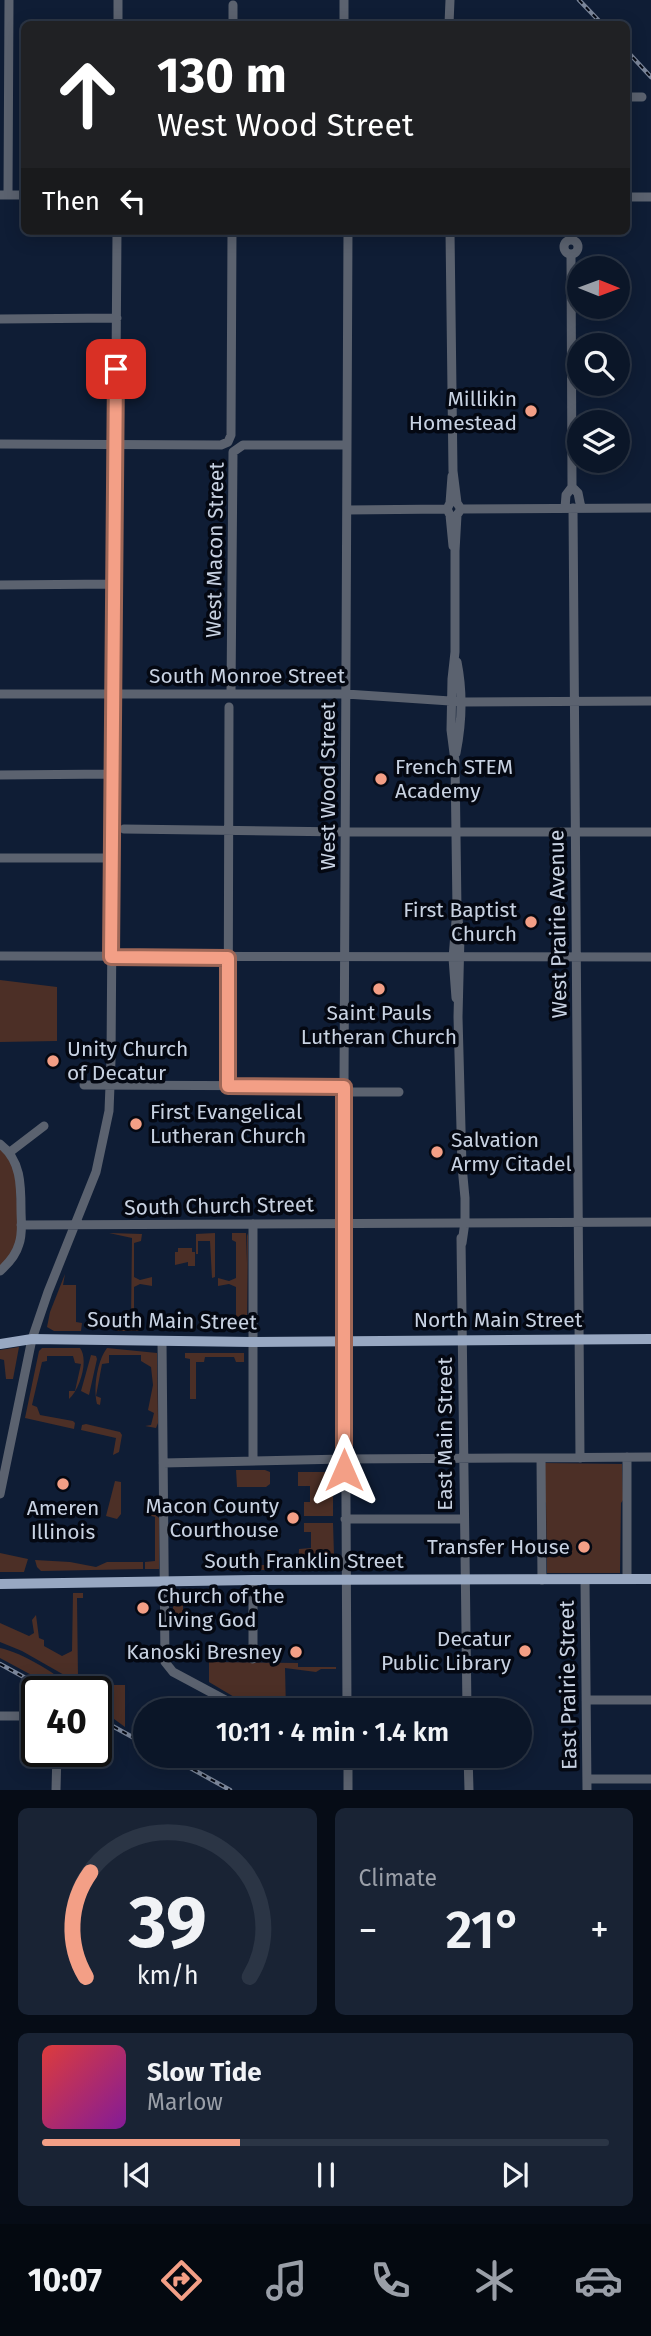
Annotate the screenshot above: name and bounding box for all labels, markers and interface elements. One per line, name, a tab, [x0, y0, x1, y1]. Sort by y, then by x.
text: 130 m	[157, 46, 287, 105]
icon: ahead	[42, 49, 133, 140]
text: West Wood Street	[157, 106, 413, 144]
icon: left	[114, 182, 152, 220]
text: Then	[42, 186, 100, 217]
north arrow	[567, 256, 630, 318]
map controls	[567, 256, 630, 473]
button: search	[567, 333, 630, 396]
pin	[86, 339, 146, 399]
icon: arrive	[97, 350, 135, 388]
place label: Millikin Homestead	[409, 386, 517, 436]
marker: Millikin Homestead	[523, 403, 539, 419]
button: layers	[567, 410, 630, 473]
street label: West Macon Street	[200, 461, 230, 638]
street label: South Monroe Street	[149, 663, 345, 689]
street label: West Wood Street	[315, 701, 341, 870]
place label: French STEM Academy	[395, 754, 513, 804]
marker: French STEM Academy	[373, 771, 389, 787]
street label: West Prairie Avenue	[543, 829, 573, 1019]
place label: First Baptist Church	[403, 897, 517, 947]
marker: First Baptist Church	[523, 914, 539, 930]
marker: Saint Pauls Lutheran Church	[371, 981, 387, 997]
place label: Saint Pauls Lutheran Church	[301, 1000, 457, 1050]
place label: Unity Church of Decatur	[67, 1036, 188, 1086]
marker: Unity Church of Decatur	[45, 1053, 61, 1069]
place label: First Evangelical Lutheran Church	[150, 1099, 306, 1149]
marker: First Evangelical Lutheran Church	[128, 1116, 144, 1132]
place label: Salvation Army Citadel	[451, 1127, 572, 1177]
marker: Salvation Army Citadel	[429, 1144, 445, 1160]
street label: South Church Street	[124, 1191, 315, 1221]
street label: South Main Street	[87, 1307, 258, 1335]
street label: North Main Street	[414, 1307, 583, 1333]
street label: East Main Street	[432, 1357, 458, 1511]
position arrow	[307, 1433, 381, 1507]
marker: Ameren Illinois	[55, 1476, 71, 1492]
place label: Macon County Courthouse	[146, 1493, 280, 1543]
place label: Ameren Illinois	[27, 1495, 99, 1545]
marker: Macon County Courthouse	[285, 1510, 301, 1526]
place label: Transfer House	[427, 1534, 570, 1560]
marker: Transfer House	[576, 1539, 592, 1555]
street label: South Franklin Street	[204, 1548, 404, 1574]
place label: Church of the Living God	[157, 1583, 285, 1633]
marker: Church of the Living God	[135, 1600, 151, 1616]
street label: East Prairie Street	[554, 1600, 582, 1770]
place label: Decatur Public Library	[381, 1626, 512, 1676]
place label: Kanoski Bresney	[126, 1639, 283, 1665]
marker: Decatur Public Library	[517, 1643, 533, 1659]
marker: Kanoski Bresney	[288, 1644, 304, 1660]
speed limit sign: 40	[21, 1676, 112, 1767]
text: 10:11 · 4 min · 1.4 km	[216, 1717, 449, 1748]
text: Climate	[359, 1864, 437, 1892]
text: 39	[127, 1880, 206, 1967]
text: 21°	[446, 1899, 522, 1962]
text: −	[359, 1907, 378, 1953]
text: +	[590, 1907, 609, 1953]
text: km/h	[136, 1961, 198, 1991]
text: Slow Tide	[147, 2057, 262, 2088]
text: Marlow	[147, 2088, 223, 2116]
icon: previous	[118, 2156, 156, 2194]
icon: pause	[307, 2156, 345, 2194]
icon: next	[496, 2156, 534, 2194]
icon: directions	[157, 2256, 206, 2305]
icon: music	[262, 2256, 311, 2305]
icon: phone	[366, 2256, 415, 2305]
icon: climate	[470, 2256, 519, 2305]
icon: car	[574, 2256, 623, 2305]
text: 10:07	[28, 2261, 102, 2299]

